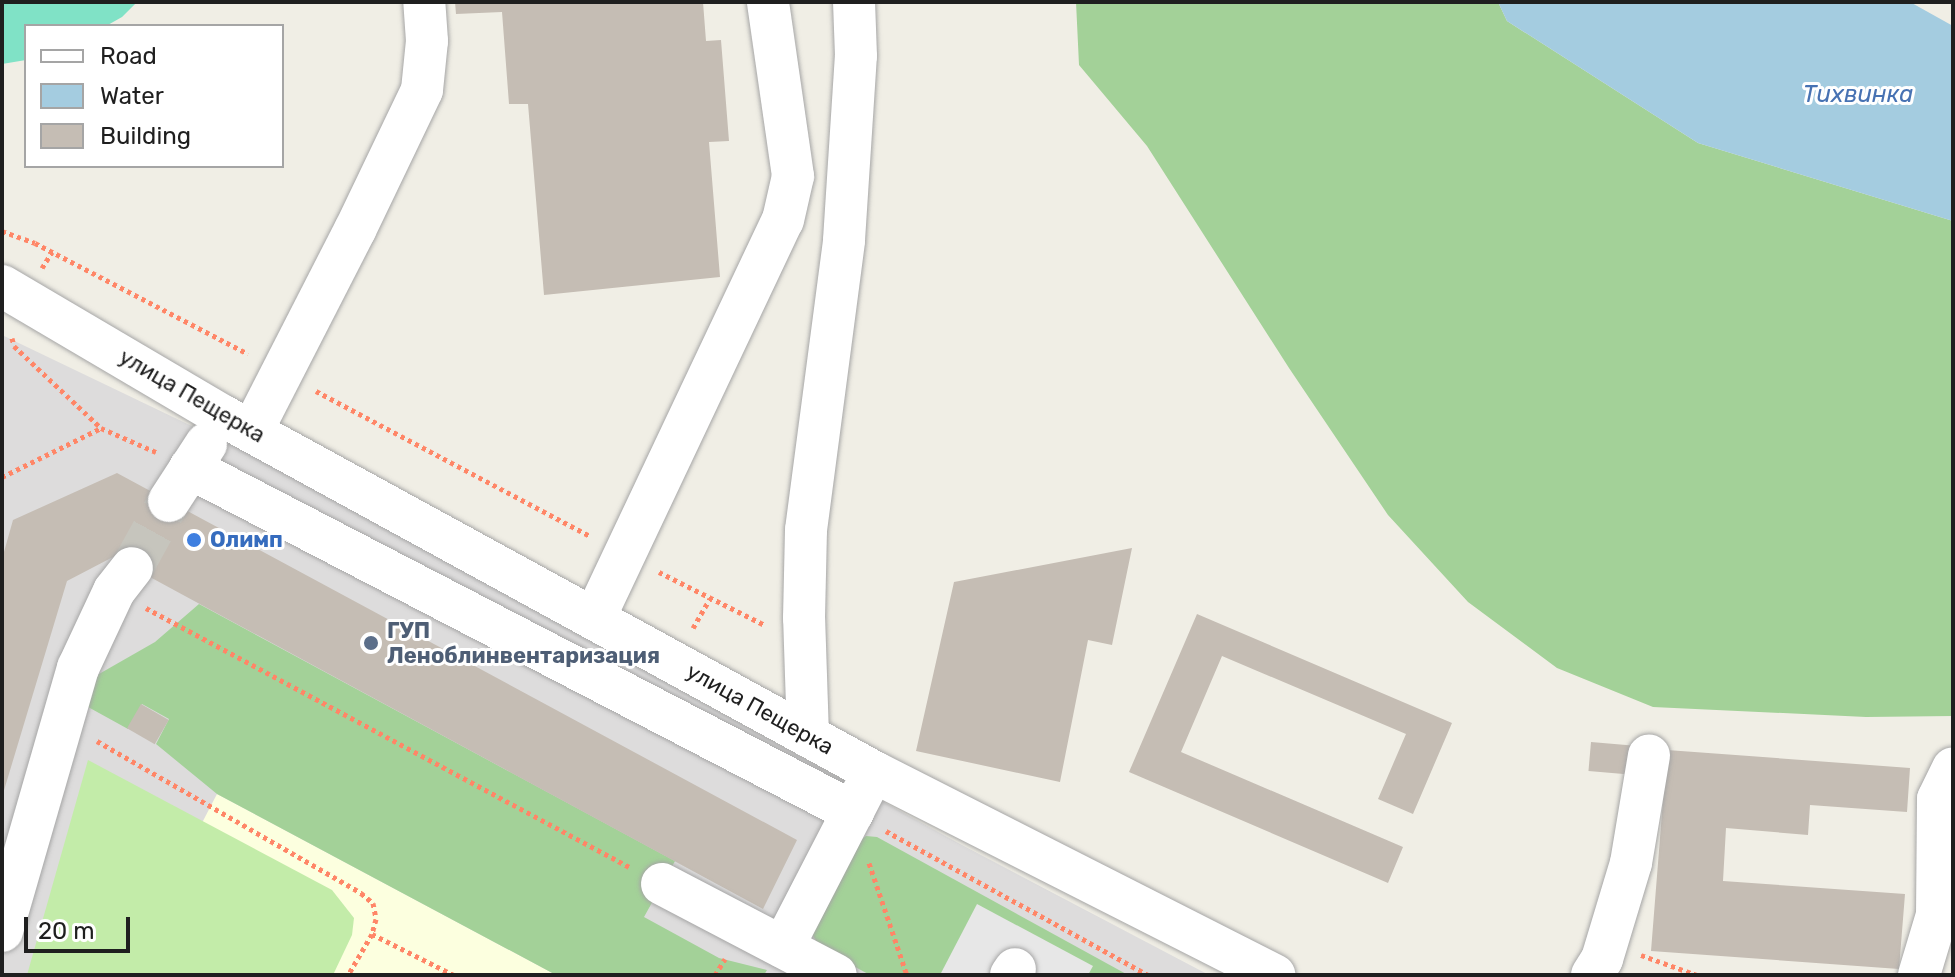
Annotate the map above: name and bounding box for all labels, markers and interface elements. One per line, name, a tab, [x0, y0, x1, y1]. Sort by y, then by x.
legend	[24, 24, 284, 168]
text: Road	[100, 42, 157, 70]
water label: Тихвинка	[1803, 81, 1913, 109]
text: Water	[100, 82, 164, 110]
text: Building	[100, 122, 191, 150]
street label: улица Пещерка	[114, 344, 270, 448]
place label: Олимп	[210, 527, 283, 553]
marker: Олимп	[185, 531, 203, 549]
place label: ГУП Леноблинвентаризация	[387, 617, 660, 668]
marker: ГУП Леноблинвентаризация	[362, 634, 380, 652]
street label: улица Пещерка	[682, 658, 838, 760]
scale bar	[28, 901, 134, 951]
text: 20 m	[38, 917, 95, 945]

